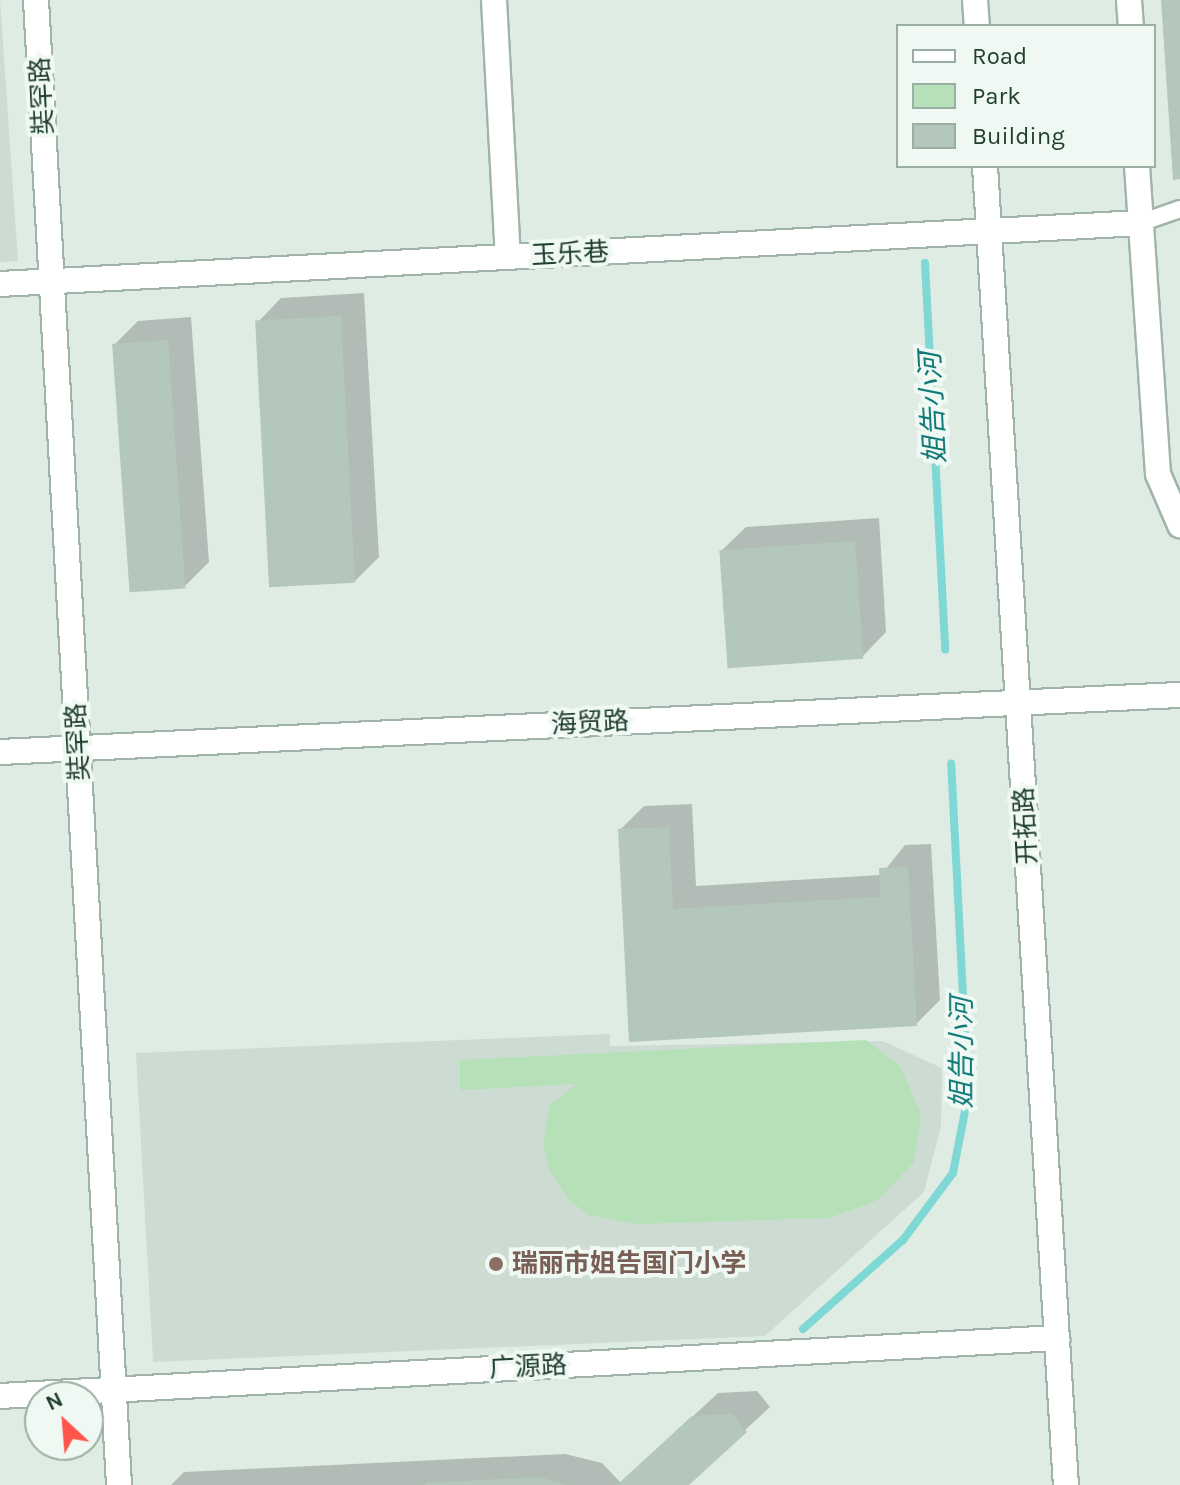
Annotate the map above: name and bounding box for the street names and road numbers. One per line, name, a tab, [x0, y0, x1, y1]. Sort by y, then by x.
street label: 奘罕路	[24, 56, 60, 136]
street label: 玉乐巷	[530, 236, 610, 272]
street label: 奘罕路	[60, 702, 96, 782]
street label: 海贸路	[550, 705, 630, 741]
street label: 开拓路	[1008, 786, 1044, 866]
street label: 广源路	[488, 1349, 568, 1385]

